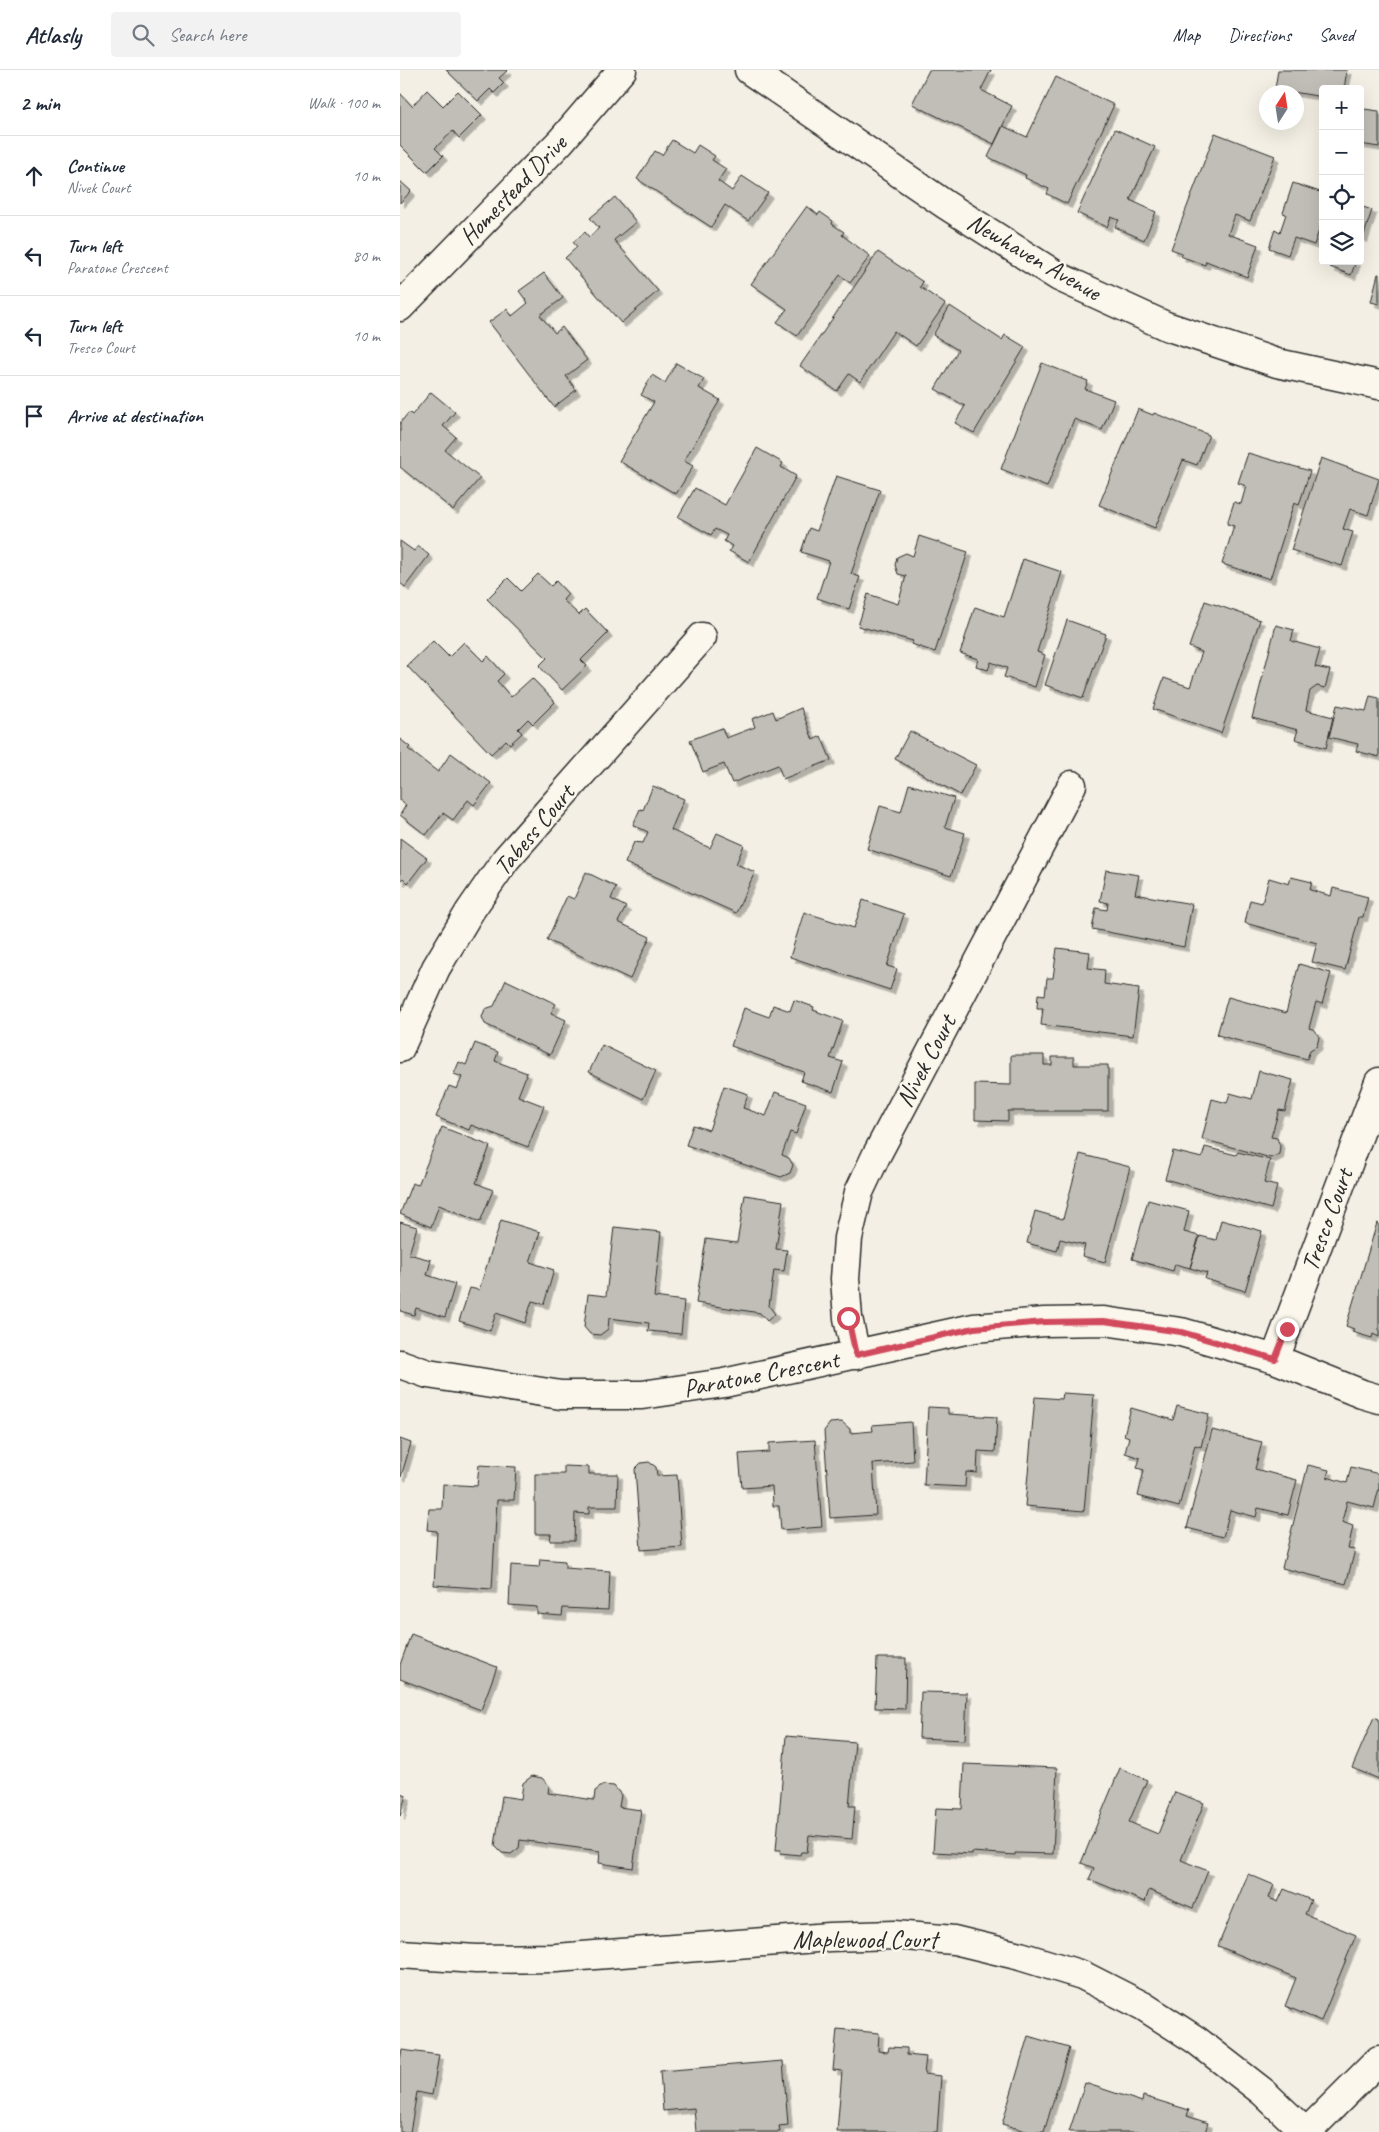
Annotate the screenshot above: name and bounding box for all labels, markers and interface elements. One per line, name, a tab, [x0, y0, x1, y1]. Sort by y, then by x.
search box	[111, 12, 461, 57]
text: Atlasly	[25, 20, 81, 50]
icon: search	[129, 21, 157, 49]
text: Search here	[169, 23, 246, 47]
text: Map	[1173, 24, 1200, 46]
text: Directions	[1228, 24, 1291, 46]
text: Saved	[1319, 24, 1354, 46]
north arrow	[1259, 85, 1304, 130]
map controls	[1319, 85, 1364, 265]
button: +	[1319, 85, 1364, 130]
text: 2 min	[20, 90, 60, 116]
text: Walk · 100 m	[308, 93, 380, 113]
street label: Homestead Drive	[452, 127, 575, 252]
button: −	[1319, 130, 1364, 175]
text: Continue	[67, 154, 124, 178]
icon: ahead	[20, 162, 48, 190]
text: 10 m	[353, 166, 380, 186]
button: locate	[1319, 175, 1364, 220]
text: Nivek Court	[67, 178, 131, 198]
street label: Newhaven Avenue	[962, 206, 1108, 309]
button: layers	[1319, 220, 1364, 265]
text: Turn left	[67, 234, 122, 258]
icon: left	[20, 242, 48, 270]
text: 80 m	[353, 246, 380, 266]
text: Paratone Crescent	[67, 258, 168, 278]
text: Turn left	[67, 314, 122, 338]
icon: left	[20, 322, 48, 350]
text: 10 m	[353, 326, 380, 346]
text: Tresco Court	[67, 338, 135, 358]
icon: arrive	[20, 402, 48, 430]
text: Arrive at destination	[67, 404, 203, 428]
street label: Tabess Court	[487, 776, 583, 882]
street label: Nivek Court	[889, 1007, 965, 1112]
street label: Tresco Court	[1294, 1162, 1361, 1275]
route start	[837, 1307, 860, 1330]
route end	[1276, 1318, 1299, 1341]
street label: Paratone Crescent	[681, 1343, 844, 1405]
street label: Maplewood Court	[793, 1924, 941, 1956]

